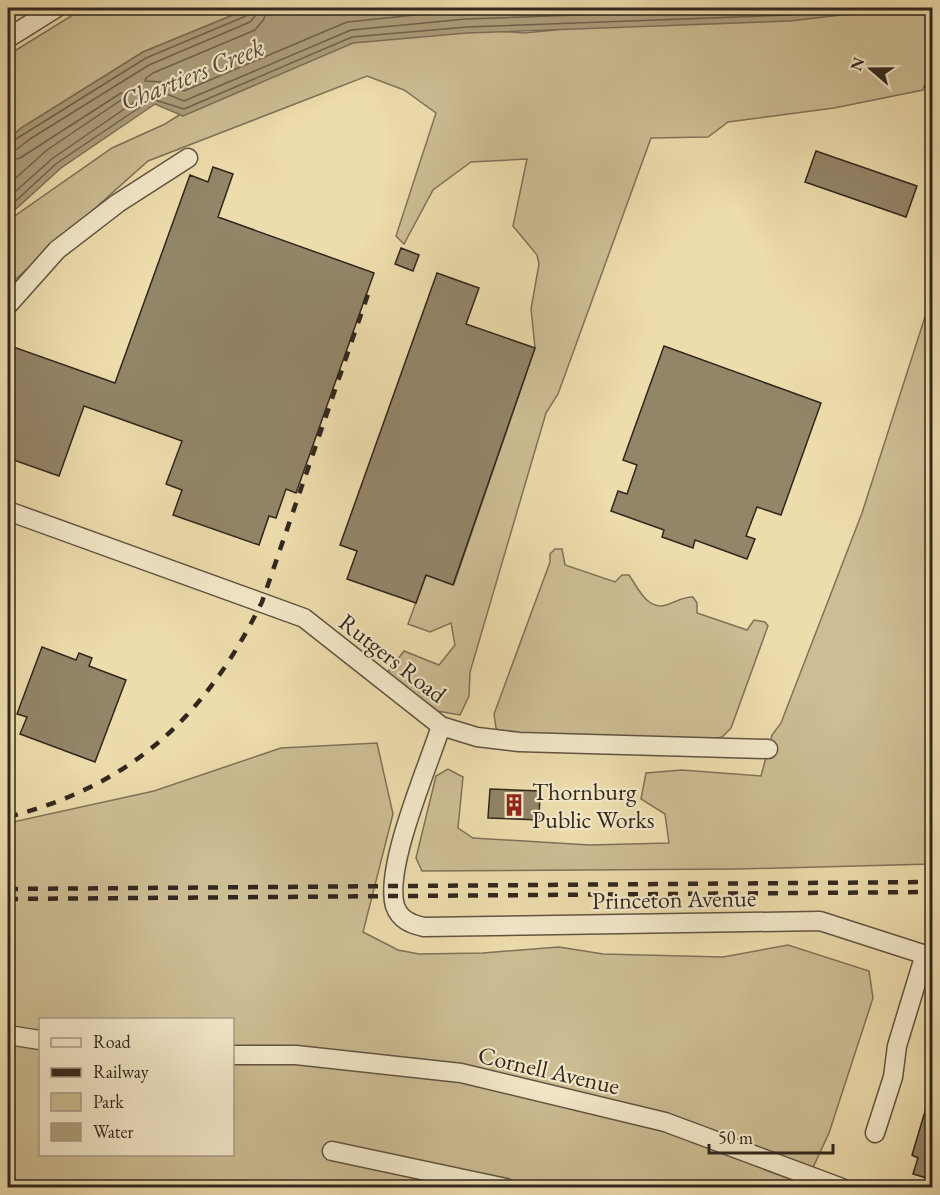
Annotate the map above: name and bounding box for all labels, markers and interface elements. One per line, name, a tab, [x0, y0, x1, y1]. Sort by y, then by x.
water label: Chartiers Creek	[115, 30, 269, 118]
north arrow	[841, 39, 901, 99]
text: N	[845, 54, 869, 74]
street label: Rutgers Road	[333, 606, 454, 710]
place label: Thornburg Public Works	[532, 776, 655, 835]
building icon: Thornburg Public Works	[501, 792, 527, 818]
street label: Princeton Avenue	[592, 882, 756, 916]
legend	[39, 1018, 234, 1156]
text: Road	[93, 1030, 132, 1053]
street label: Cornell Avenue	[475, 1039, 623, 1101]
text: Railway	[93, 1060, 149, 1083]
text: Park	[93, 1090, 124, 1113]
scale bar	[709, 1117, 834, 1155]
text: Water	[93, 1120, 134, 1143]
text: 50 m	[718, 1126, 753, 1149]

